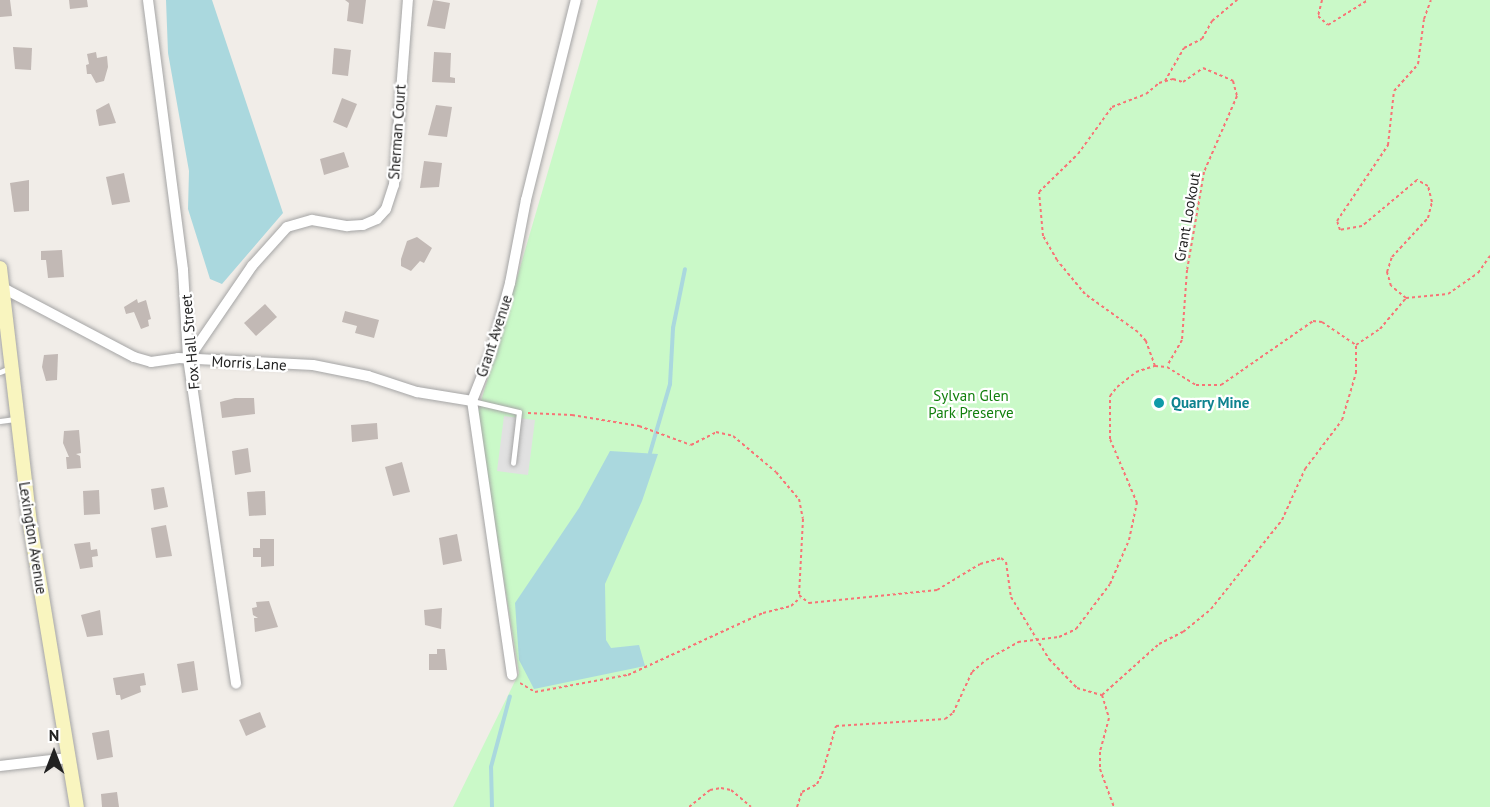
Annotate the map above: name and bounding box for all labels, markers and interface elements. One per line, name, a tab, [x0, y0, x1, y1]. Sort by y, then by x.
street label: Sherman Court	[385, 84, 409, 180]
street label: Grant Lookout	[1170, 171, 1204, 263]
street label: Grant Avenue	[472, 292, 516, 380]
street label: Fox Hall Street	[177, 294, 203, 390]
street label: Morris Lane	[211, 352, 287, 374]
park label: Sylvan Glen Park Preserve	[928, 386, 1014, 421]
place label: Quarry Mine	[1171, 394, 1250, 412]
marker: Quarry Mine	[1152, 396, 1166, 410]
street label: Lexington Avenue	[15, 480, 51, 596]
north arrow	[24, 723, 84, 783]
text: N	[49, 725, 59, 745]

